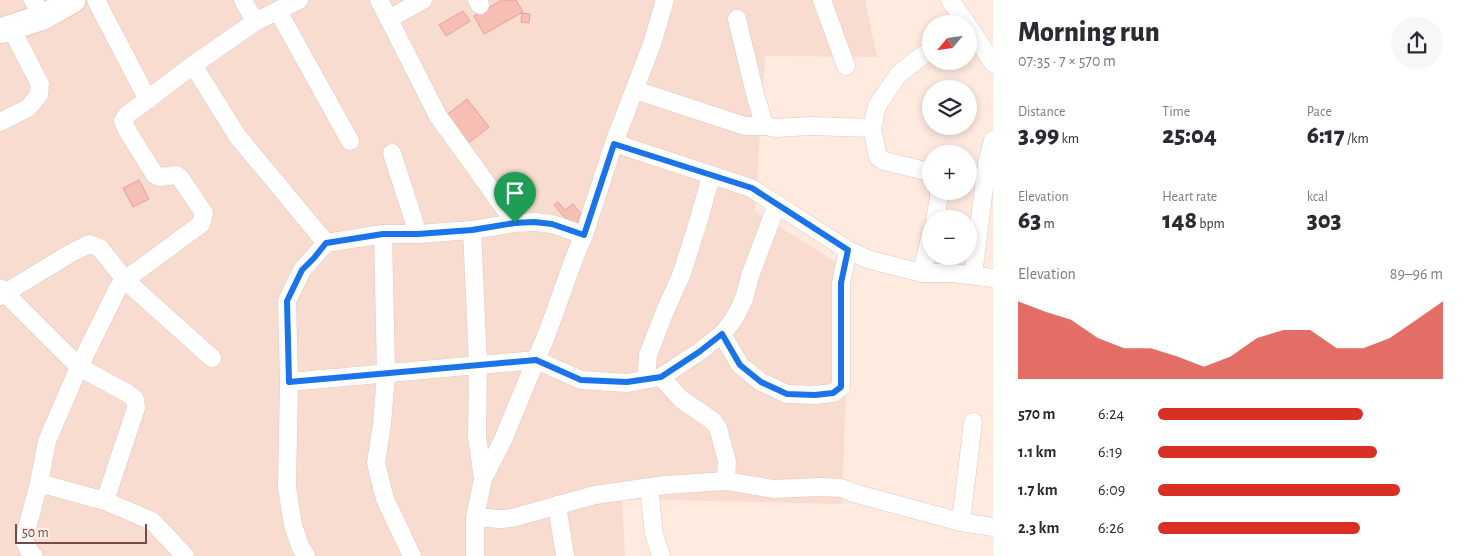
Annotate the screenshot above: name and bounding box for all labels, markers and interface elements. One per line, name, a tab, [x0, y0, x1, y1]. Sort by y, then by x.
north arrow	[922, 15, 978, 70]
map controls	[922, 15, 977, 265]
button: share	[1391, 17, 1443, 69]
text: Morning run	[1018, 19, 1160, 47]
text: 07:35 · 7 × 570 m	[1018, 53, 1116, 69]
button: layers	[922, 80, 977, 135]
text: Distance	[1018, 105, 1065, 119]
text: Time	[1162, 105, 1190, 119]
text: Pace	[1307, 105, 1332, 119]
text: 3.99	[1018, 123, 1059, 148]
text: 25:04	[1162, 123, 1217, 148]
text: 6:17	[1307, 123, 1345, 148]
text: km	[1059, 132, 1079, 146]
text: /km	[1345, 132, 1369, 146]
button: +	[922, 145, 977, 200]
pin	[494, 172, 536, 223]
icon: arrive	[501, 179, 529, 207]
text: Elevation	[1018, 190, 1069, 204]
text: Heart rate	[1162, 190, 1217, 204]
text: kcal	[1307, 190, 1328, 204]
text: 63	[1018, 208, 1041, 233]
text: 148	[1162, 208, 1197, 233]
text: 303	[1307, 208, 1342, 233]
button: −	[922, 210, 977, 265]
text: m	[1041, 217, 1055, 231]
text: bpm	[1197, 217, 1225, 231]
text: Elevation	[1018, 266, 1076, 282]
text: 89–96 m	[1390, 266, 1443, 282]
text: 570 m	[1018, 406, 1056, 422]
text: 6:24	[1098, 406, 1124, 422]
text: 1.1 km	[1018, 444, 1056, 460]
text: 6:19	[1098, 444, 1122, 460]
text: 1.7 km	[1018, 482, 1058, 498]
text: 6:09	[1098, 482, 1125, 498]
text: 2.3 km	[1018, 520, 1059, 536]
text: 6:26	[1098, 520, 1124, 536]
scale bar	[15, 521, 148, 544]
text: 50 m	[22, 526, 49, 540]

